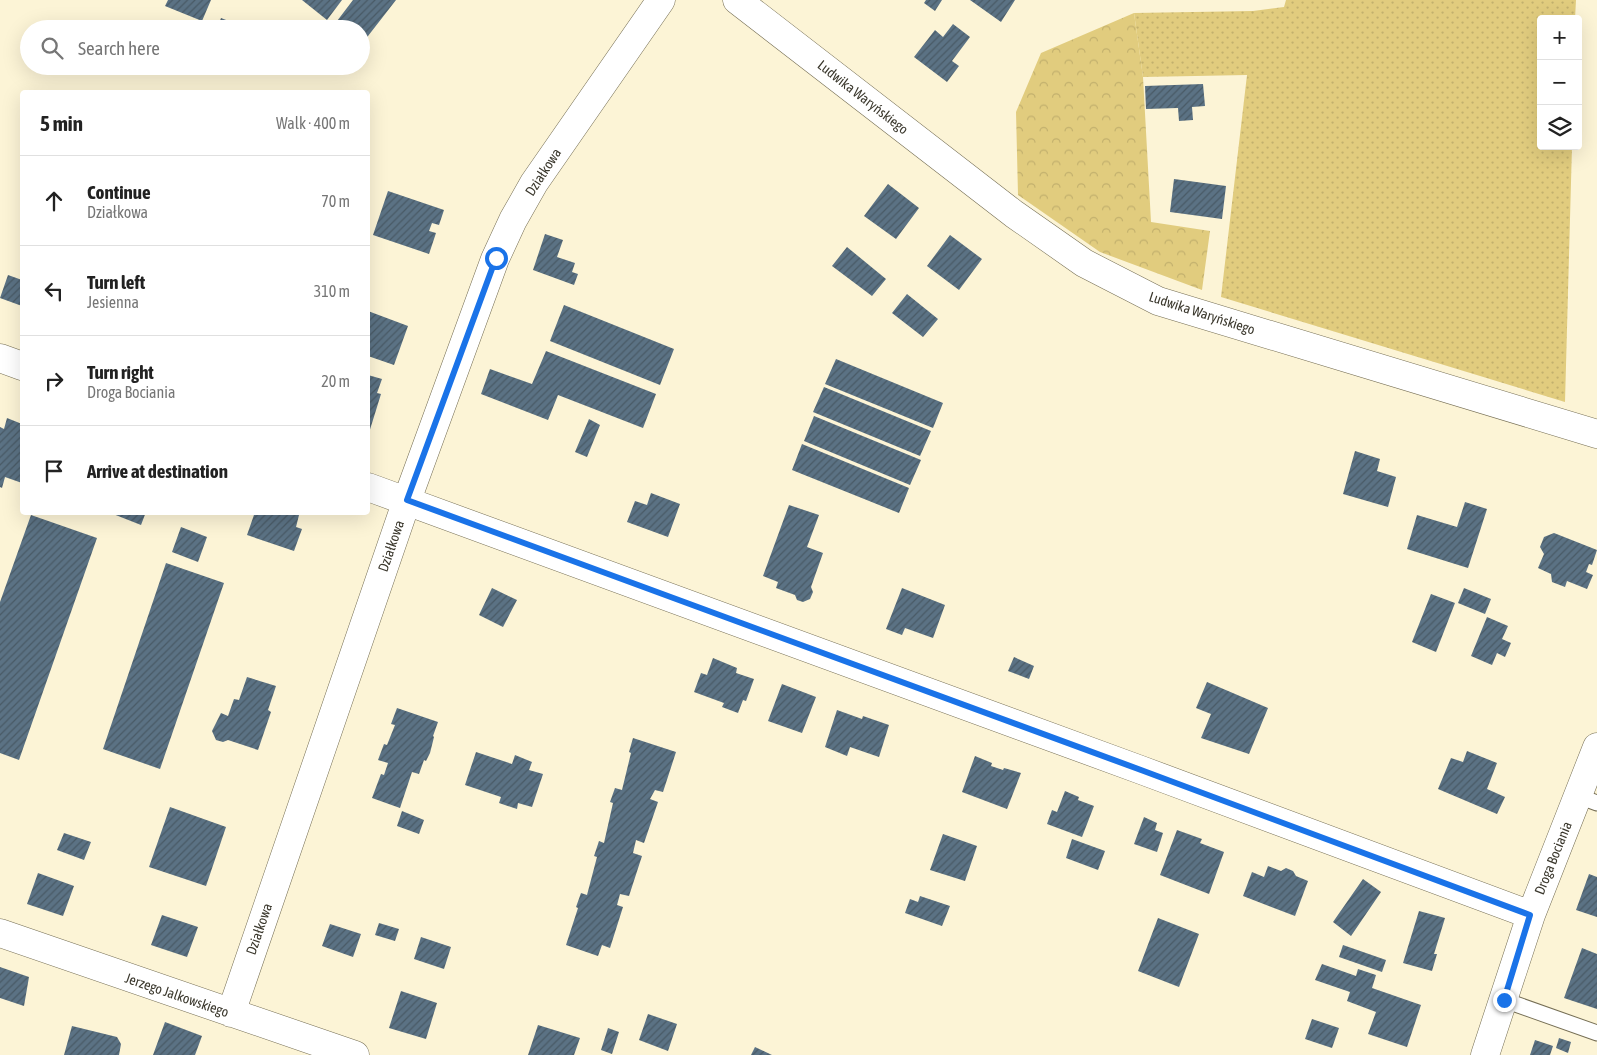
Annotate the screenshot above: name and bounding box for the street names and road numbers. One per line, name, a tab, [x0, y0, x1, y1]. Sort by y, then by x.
street label: Ludwika Waryńskiego	[815, 57, 911, 137]
street label: Działkowa	[522, 145, 564, 199]
street label: Ludwika Waryńskiego	[1147, 288, 1257, 338]
street label: Działkowa	[375, 518, 407, 574]
street label: Droga Bociania	[1531, 819, 1575, 897]
street label: Działkowa	[243, 901, 275, 957]
street label: Jerzego Jalkowskiego	[123, 970, 231, 1020]

